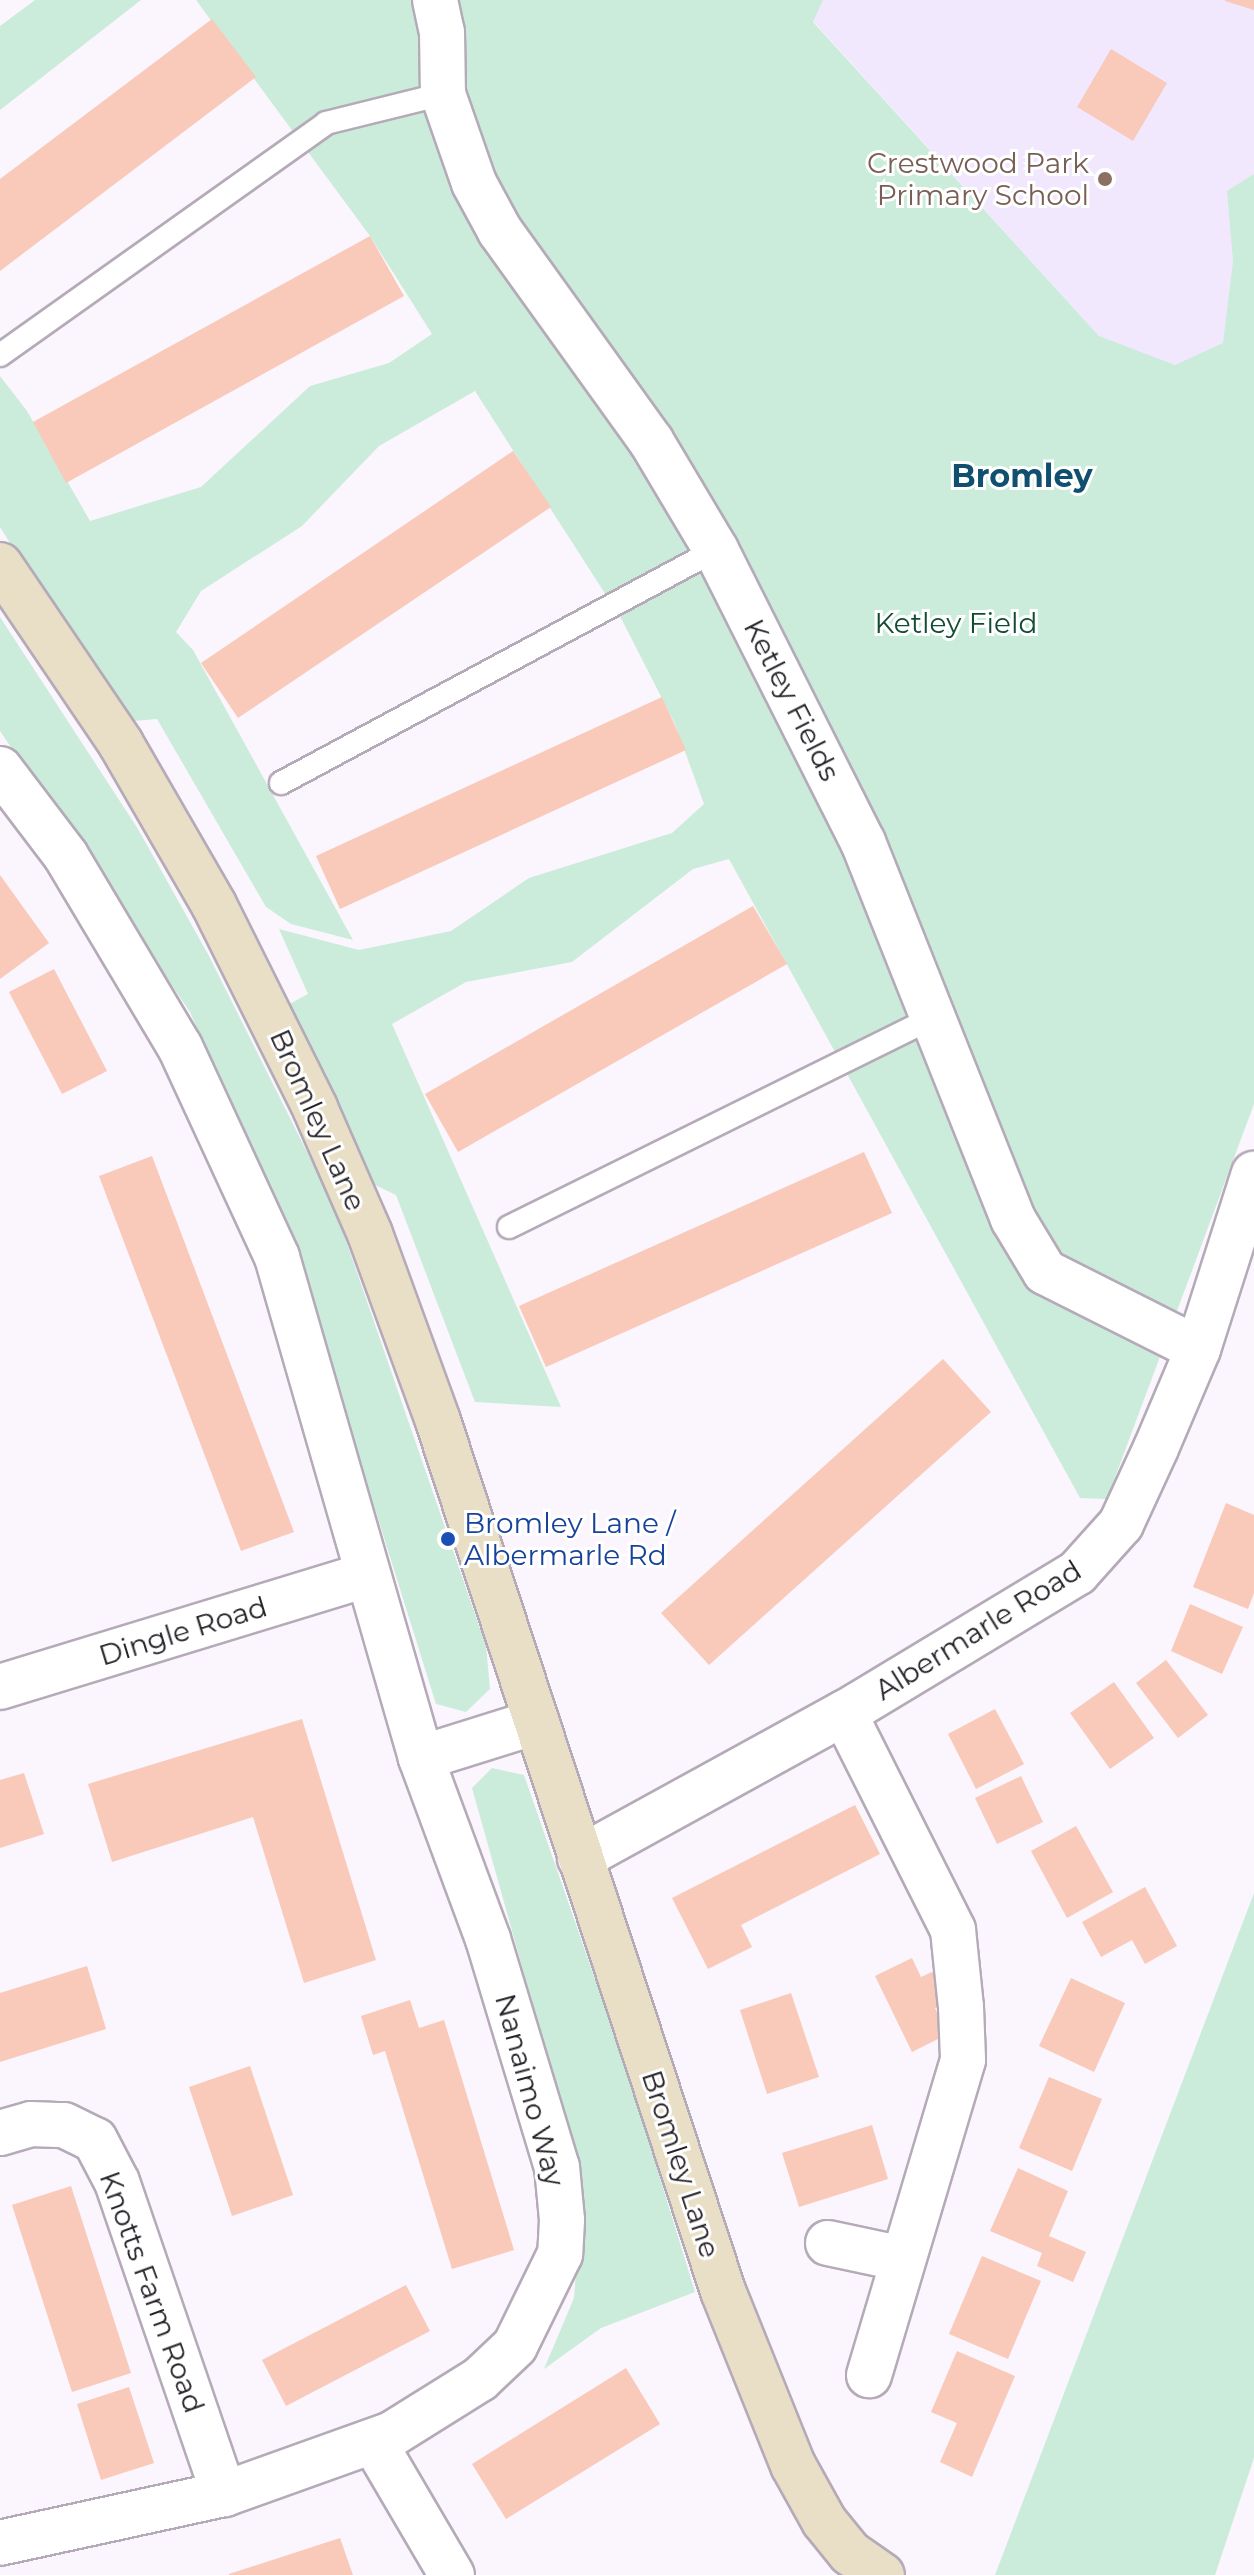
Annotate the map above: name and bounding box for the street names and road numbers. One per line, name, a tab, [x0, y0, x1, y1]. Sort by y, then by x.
street label: Ketley Fields	[737, 614, 847, 786]
street label: Bromley Lane	[263, 1024, 373, 1216]
street label: Albermarle Road	[869, 1553, 1087, 1707]
street label: Dingle Road	[95, 1590, 271, 1672]
street label: Nanaimo Way	[488, 1990, 572, 2190]
street label: Bromley Lane	[635, 2066, 727, 2262]
street label: Knotts Farm Road	[93, 2167, 211, 2417]

